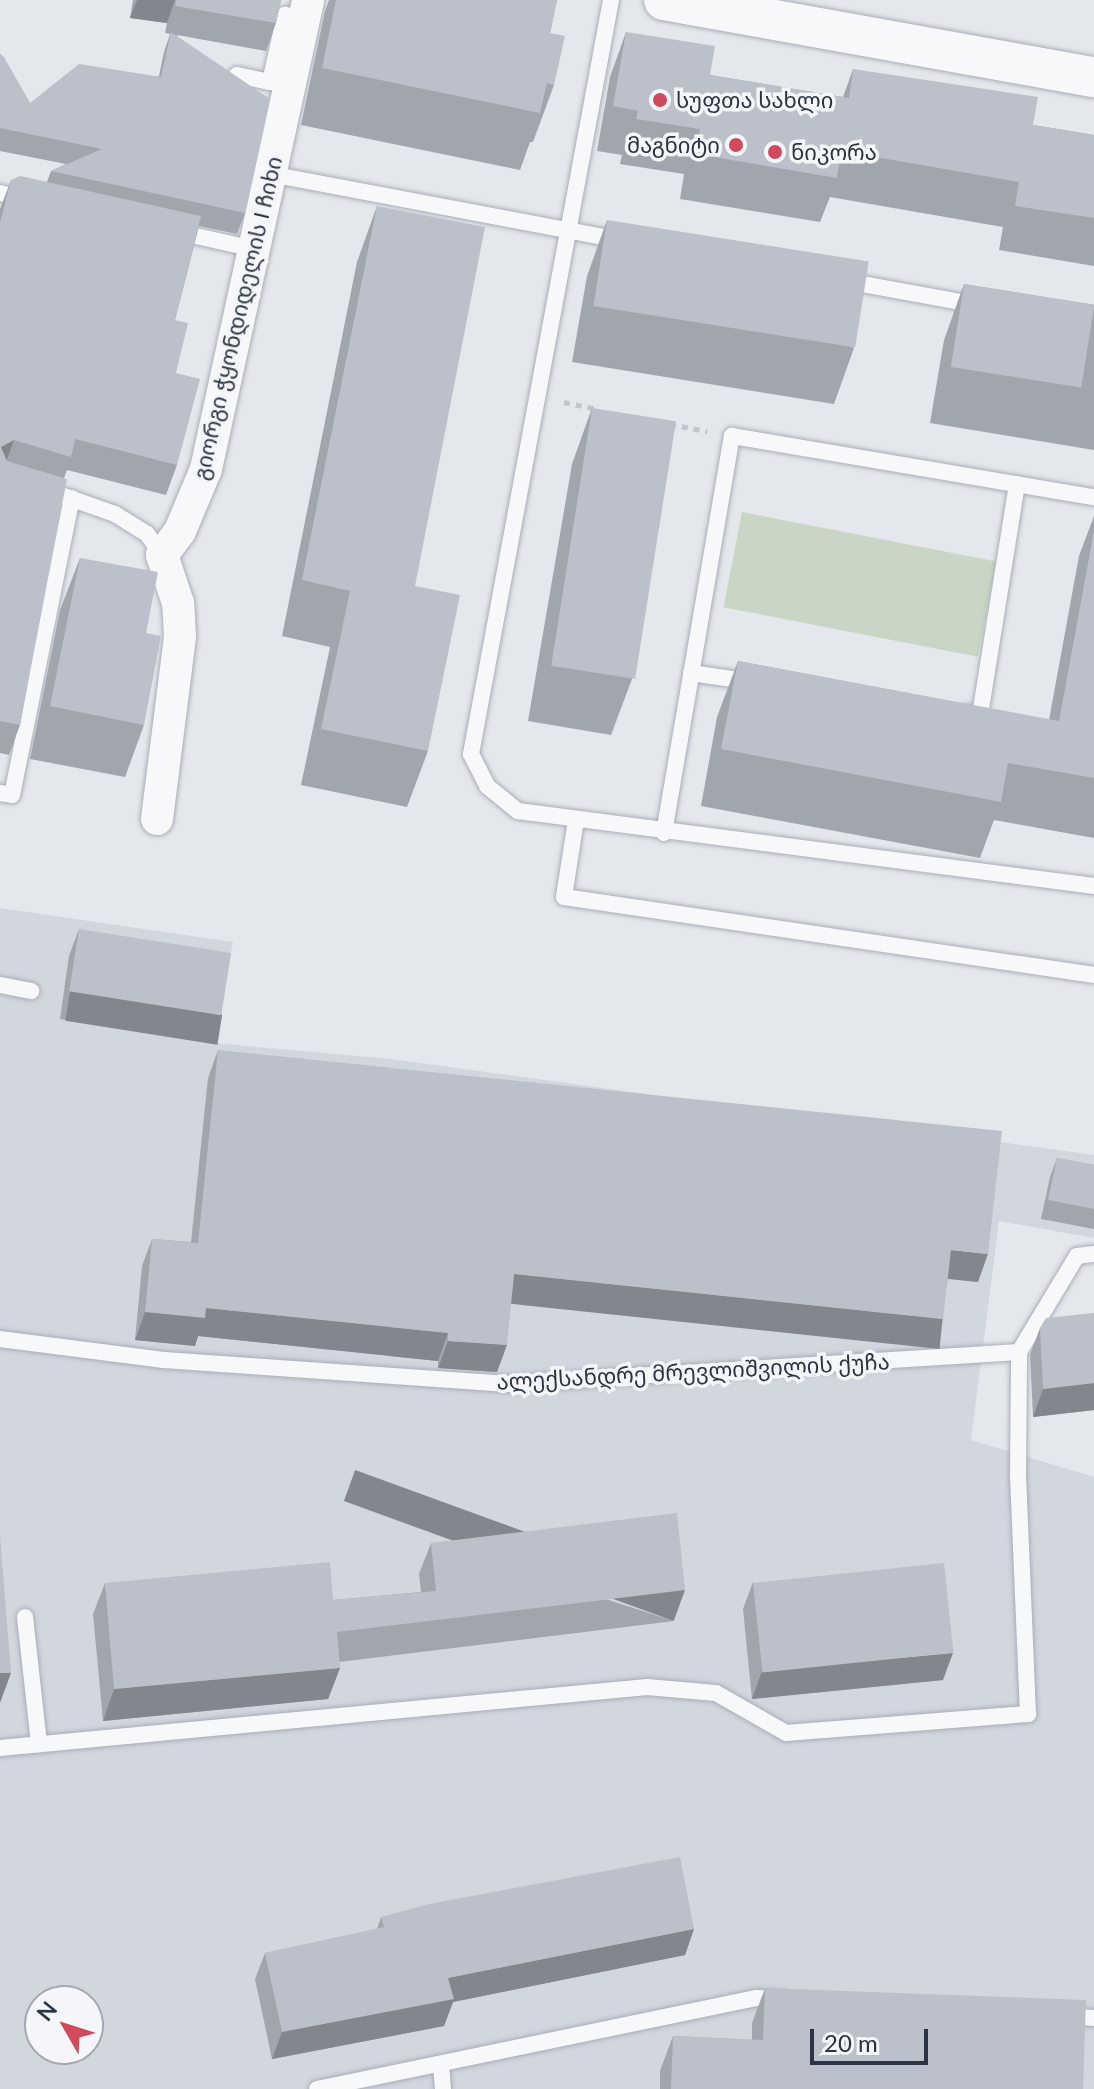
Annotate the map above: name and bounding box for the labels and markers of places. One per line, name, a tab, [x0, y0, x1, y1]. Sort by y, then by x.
place label: სუფთა სახლი	[676, 87, 833, 113]
marker: სუფთა სახლი	[651, 91, 669, 109]
place label: მაგნიტი	[627, 132, 720, 158]
marker: მაგნიტი	[727, 136, 745, 154]
place label: ნიკორა	[791, 139, 877, 165]
marker: ნიკორა	[766, 143, 784, 161]

